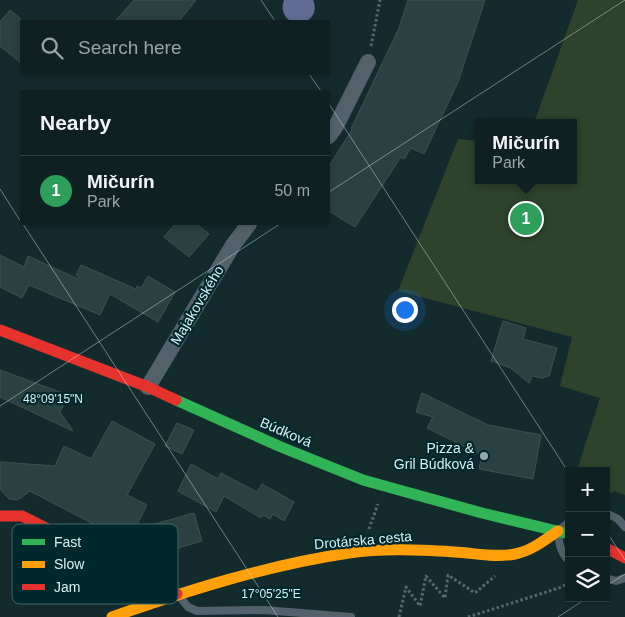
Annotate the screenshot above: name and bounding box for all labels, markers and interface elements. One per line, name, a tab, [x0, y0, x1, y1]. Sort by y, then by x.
search box	[20, 20, 330, 75]
icon: search	[38, 34, 66, 62]
text: Search here	[78, 37, 182, 58]
text: Nearby	[40, 111, 111, 134]
popup	[475, 119, 577, 184]
text: Mičurín	[492, 132, 560, 153]
text: Park	[492, 154, 525, 171]
text: Mičurín	[87, 171, 155, 192]
text: 1	[52, 182, 60, 199]
text: 50 m	[274, 182, 310, 199]
text: Park	[87, 193, 120, 210]
pin: 1	[510, 200, 542, 238]
street label: Majakovského	[167, 262, 227, 347]
your location	[392, 297, 418, 323]
text: 48°09'15"N	[23, 392, 83, 406]
street label: Búdková	[258, 414, 314, 450]
place label: Pizza & Gril Búdková	[394, 440, 475, 472]
marker: Pizza & Gril Búdková	[478, 450, 490, 462]
map controls	[565, 467, 610, 602]
button: +	[565, 467, 610, 512]
button: −	[565, 512, 610, 557]
legend	[12, 524, 178, 604]
street label: Drotárska cesta	[313, 528, 413, 552]
text: Fast	[54, 534, 81, 550]
text: Slow	[54, 556, 85, 572]
button: layers	[565, 557, 610, 602]
text: Jam	[54, 579, 80, 595]
text: 17°05'25"E	[241, 587, 301, 601]

